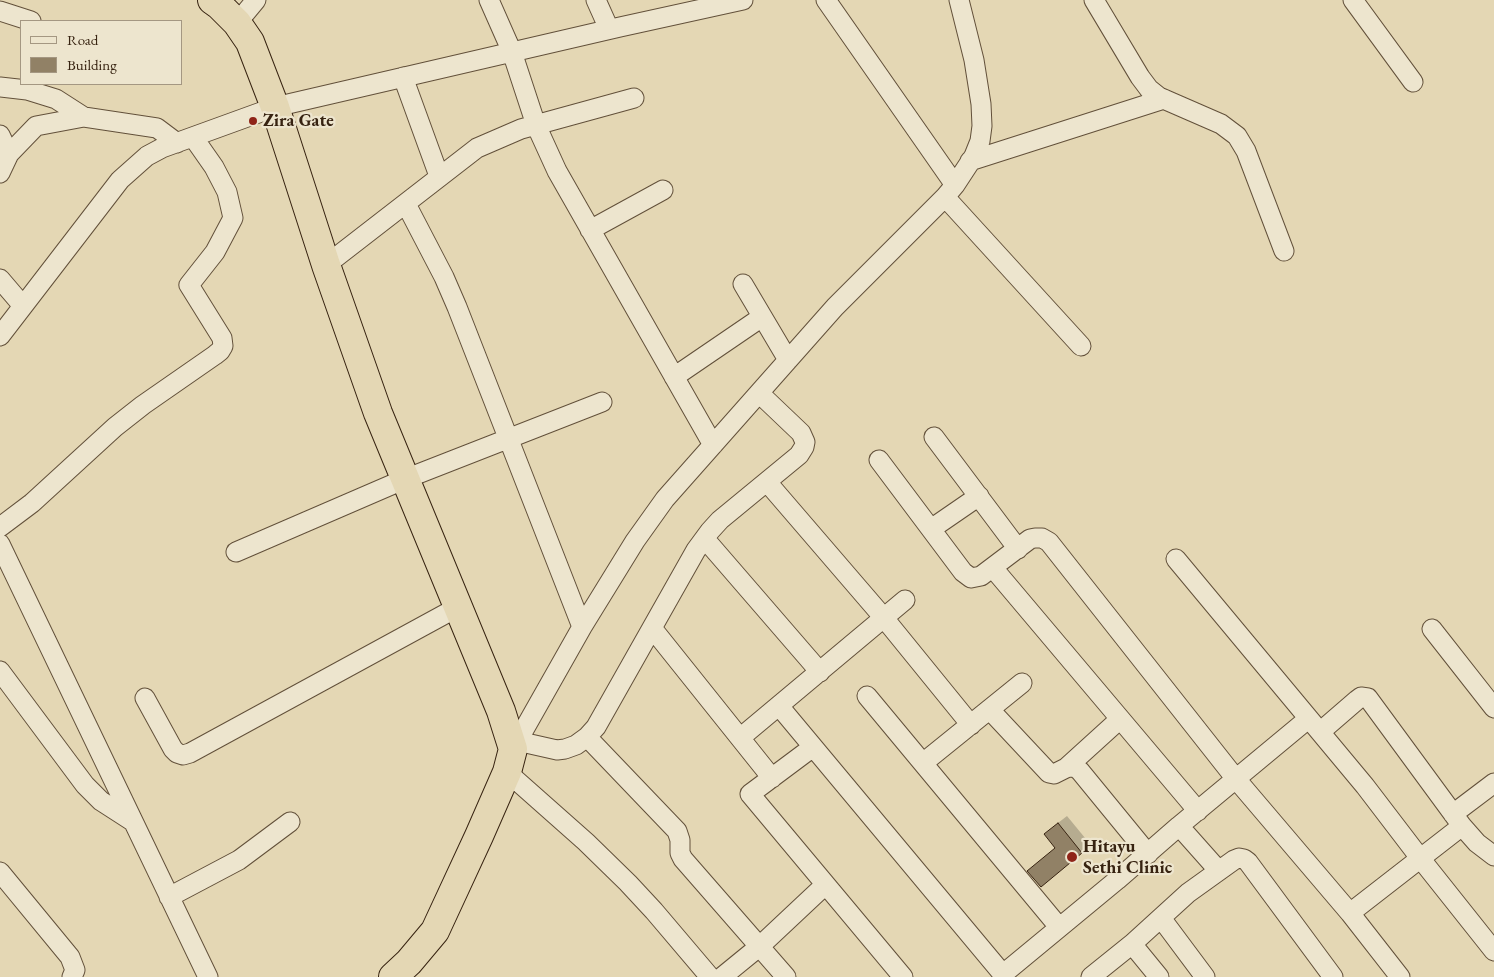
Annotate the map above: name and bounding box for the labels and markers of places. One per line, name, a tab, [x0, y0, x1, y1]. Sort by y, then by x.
place label: Zira Gate	[263, 110, 334, 132]
marker: Zira Gate	[247, 115, 259, 127]
place label: Hitayu Sethi Clinic	[1083, 836, 1172, 879]
marker: Hitayu Sethi Clinic	[1065, 850, 1079, 864]

